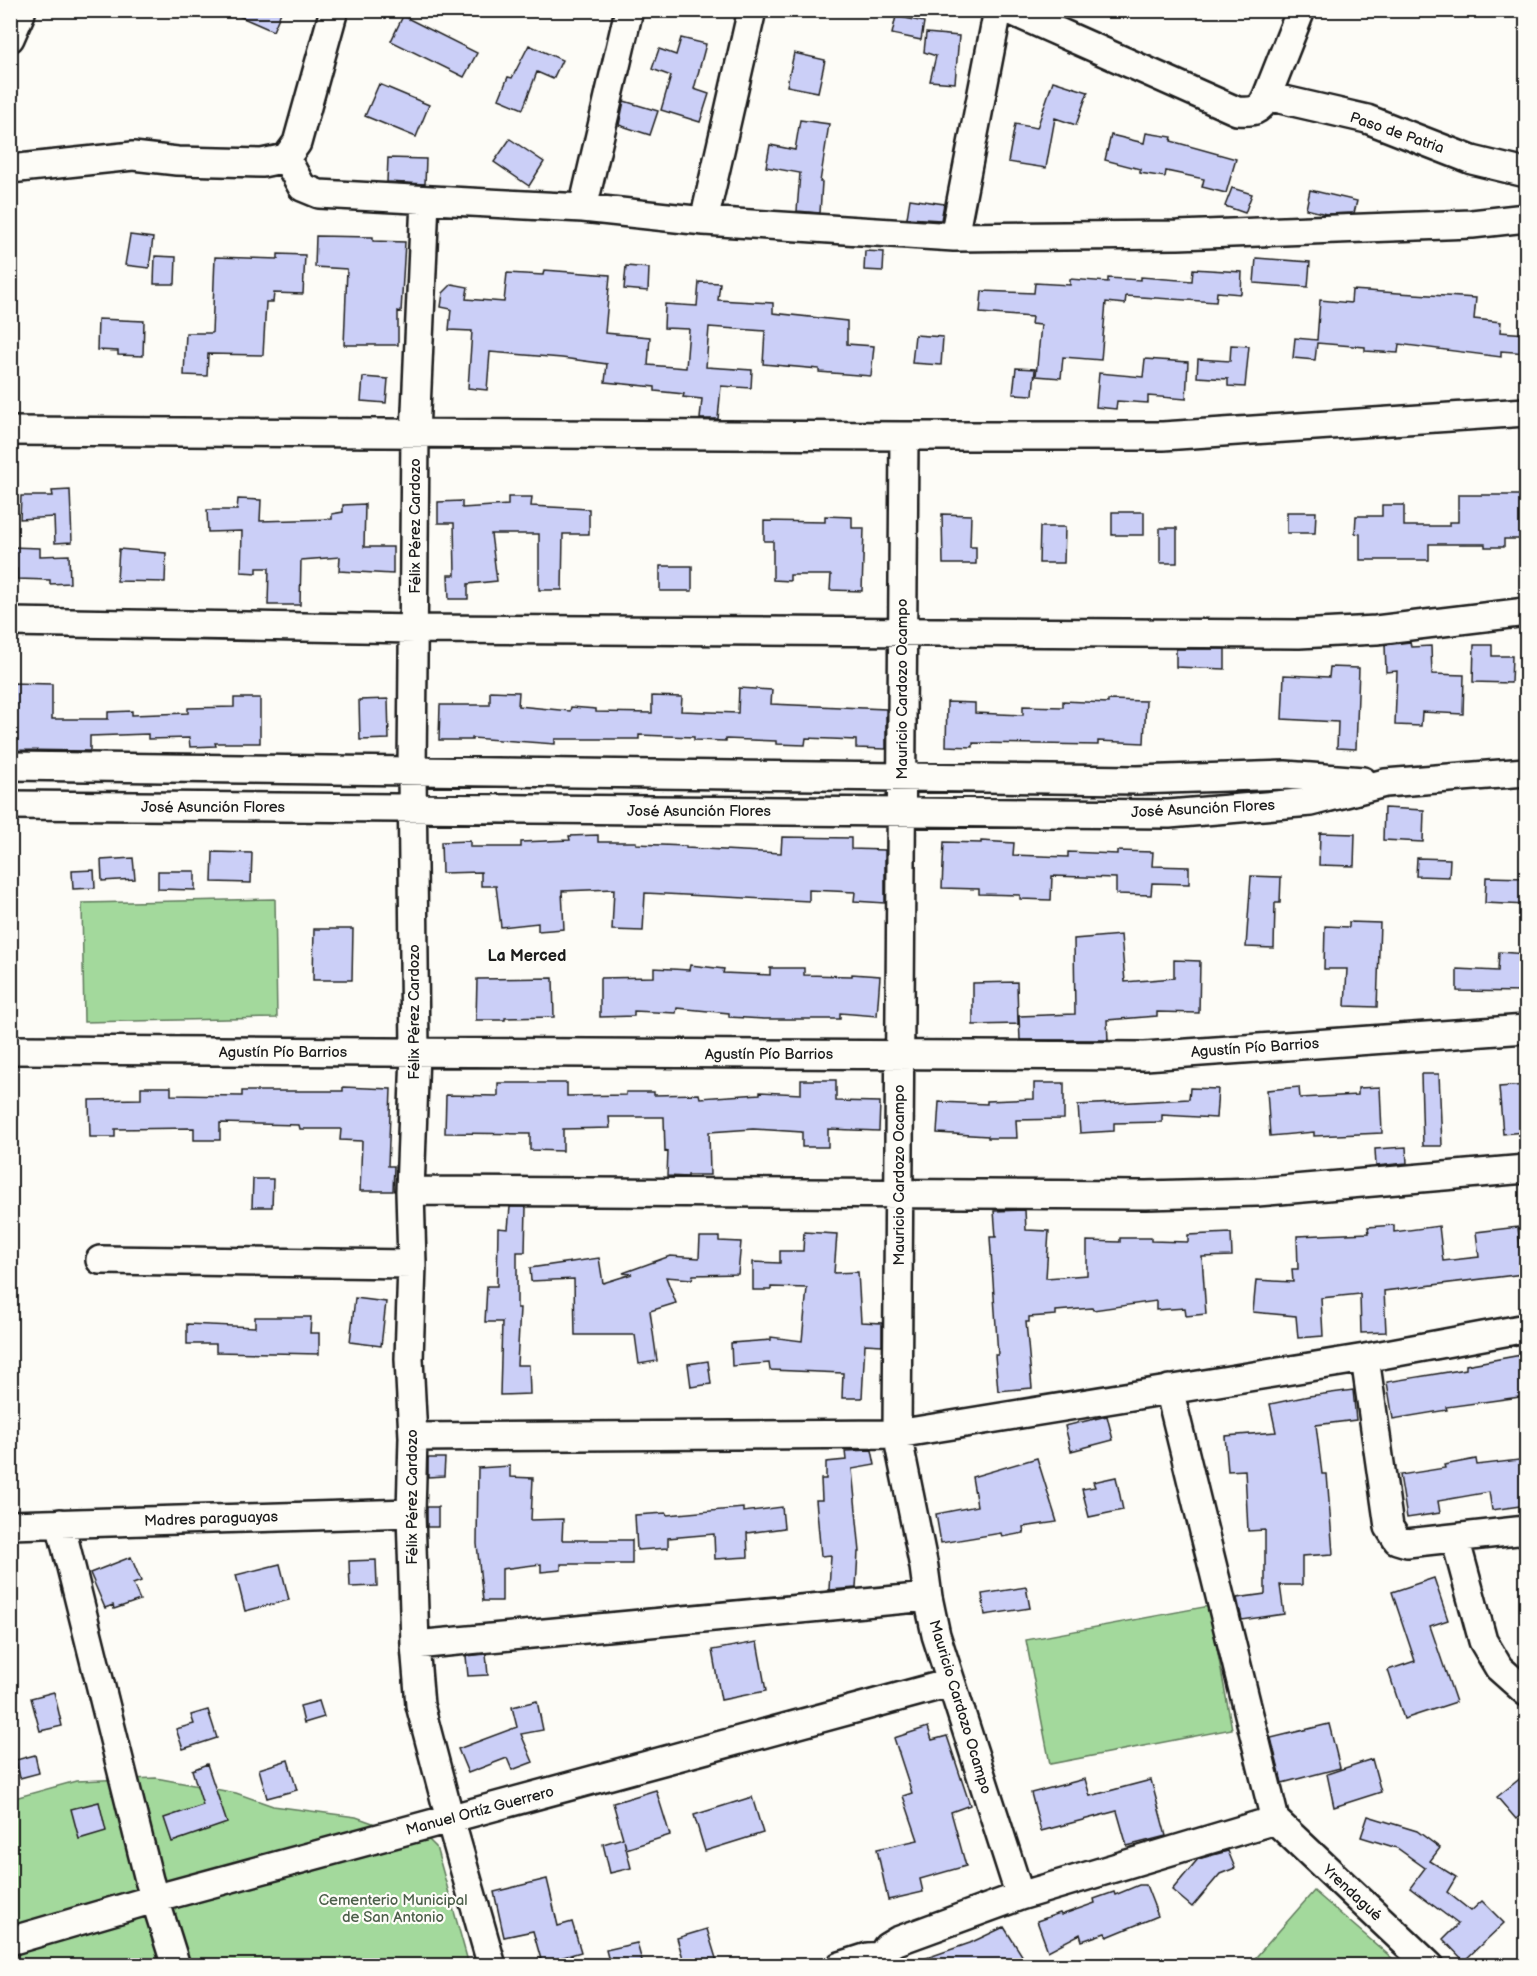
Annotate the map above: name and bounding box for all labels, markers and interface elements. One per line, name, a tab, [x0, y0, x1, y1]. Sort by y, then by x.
street label: Paso de Patria	[1347, 108, 1447, 158]
street label: Félix Pérez Cardozo	[406, 458, 425, 594]
street label: Mauricio Cardozo Ocampo	[893, 599, 912, 779]
street label: José Asunción Flores	[1131, 796, 1276, 822]
street label: José Asunción Flores	[141, 798, 286, 817]
street label: José Asunción Flores	[627, 802, 772, 821]
street label: Félix Pérez Cardozo	[405, 944, 424, 1080]
district label: La Merced	[488, 947, 566, 966]
street label: Agustín Pío Barrios	[1190, 1034, 1320, 1062]
street label: Agustín Pío Barrios	[219, 1043, 348, 1062]
street label: Agustín Pío Barrios	[705, 1045, 834, 1064]
street label: Mauricio Cardozo Ocampo	[890, 1085, 909, 1265]
street label: Félix Pérez Cardozo	[403, 1429, 422, 1565]
street label: Madres paraguayas	[144, 1507, 279, 1531]
street label: Mauricio Cardozo Ocampo	[924, 1618, 996, 1796]
street label: Manuel Ortíz Guerrero	[404, 1782, 556, 1840]
street label: Yrendagué	[1318, 1860, 1386, 1925]
park label: Cementerio Municipal de San Antonio	[318, 1891, 468, 1927]

